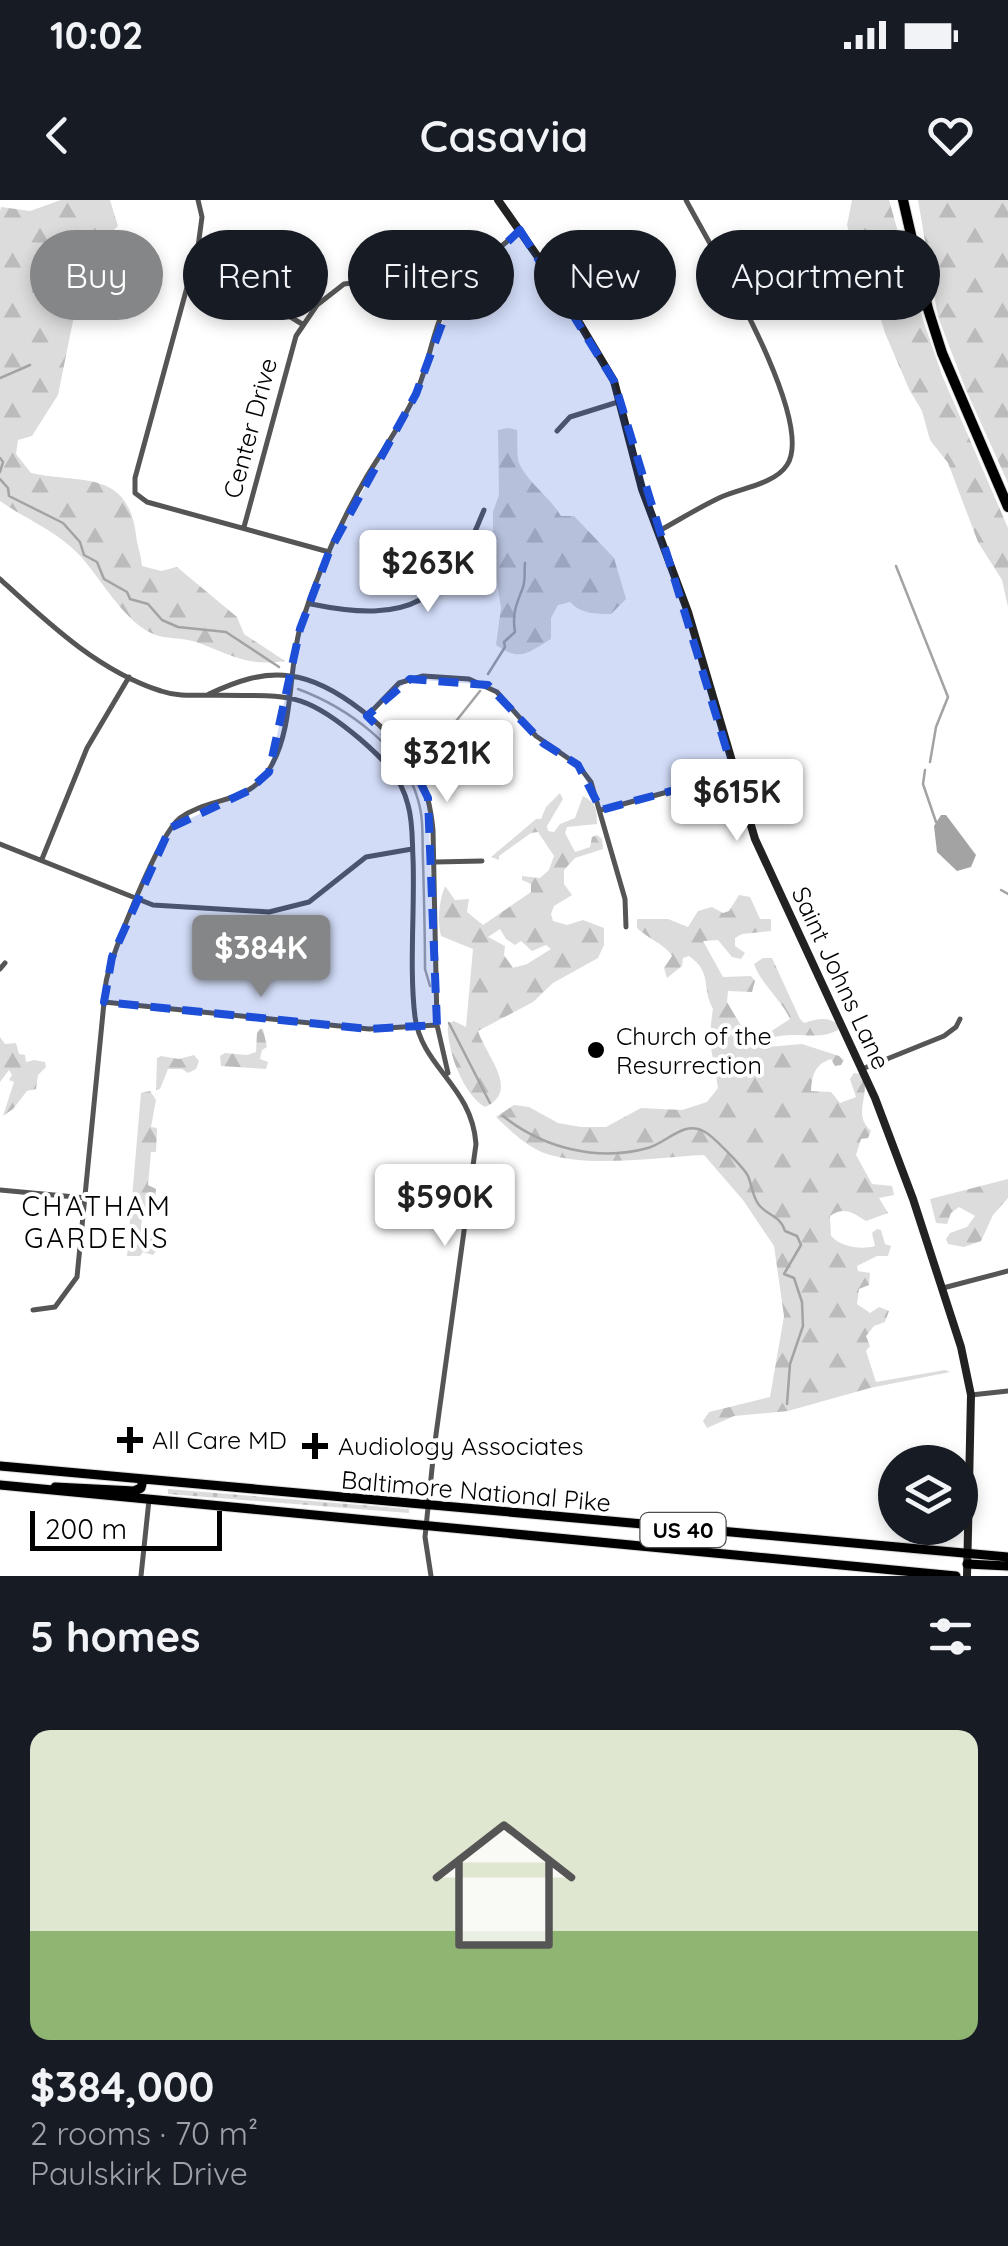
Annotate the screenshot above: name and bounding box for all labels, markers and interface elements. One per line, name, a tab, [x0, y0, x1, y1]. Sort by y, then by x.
text: 10:02	[50, 11, 143, 59]
text: Casavia	[420, 107, 588, 163]
icon: back	[30, 108, 85, 163]
icon: heart	[923, 108, 978, 163]
chip: Buy	[30, 230, 163, 320]
chip: Rent	[183, 230, 328, 320]
chip: Filters	[348, 230, 514, 320]
chip: New	[534, 230, 676, 320]
chip: Apartment	[696, 230, 940, 320]
street label: Center Drive	[216, 354, 283, 501]
pin: $263K	[358, 530, 498, 615]
text: $263K	[381, 542, 475, 582]
pin: $321K	[377, 720, 517, 805]
text: $321K	[403, 732, 491, 772]
pin: $615K	[667, 759, 807, 844]
text: $615K	[693, 771, 781, 811]
street label: Saint Johns Lane	[786, 882, 897, 1074]
pin: $384K	[191, 915, 331, 1000]
text: $384K	[214, 927, 308, 967]
place label: Church of the Resurrection	[616, 1020, 772, 1080]
marker: Church of the Resurrection	[585, 1039, 607, 1061]
pin: $590K	[375, 1164, 515, 1249]
text: $590K	[397, 1176, 493, 1216]
district label: CHATHAM GARDENS	[21, 1188, 173, 1255]
place label: All Care MD	[152, 1424, 287, 1455]
marker: All Care MD	[117, 1427, 143, 1453]
place label: Audiology Associates	[338, 1430, 583, 1461]
marker: Audiology Associates	[302, 1433, 328, 1459]
map controls	[878, 1445, 978, 1545]
button: layers	[878, 1445, 978, 1545]
street label: Baltimore National Pike	[340, 1463, 612, 1518]
scale bar	[30, 1506, 222, 1550]
text: 200 m	[45, 1511, 127, 1546]
road number: US 40	[640, 1513, 726, 1547]
icon: filters	[923, 1609, 978, 1664]
text: 5 homes	[30, 1610, 201, 1663]
icon: home	[414, 1795, 594, 1975]
text: $384,000	[30, 2060, 214, 2113]
text: 2 rooms · 70 m²	[30, 2113, 258, 2153]
text: Paulskirk Drive	[30, 2153, 248, 2193]

